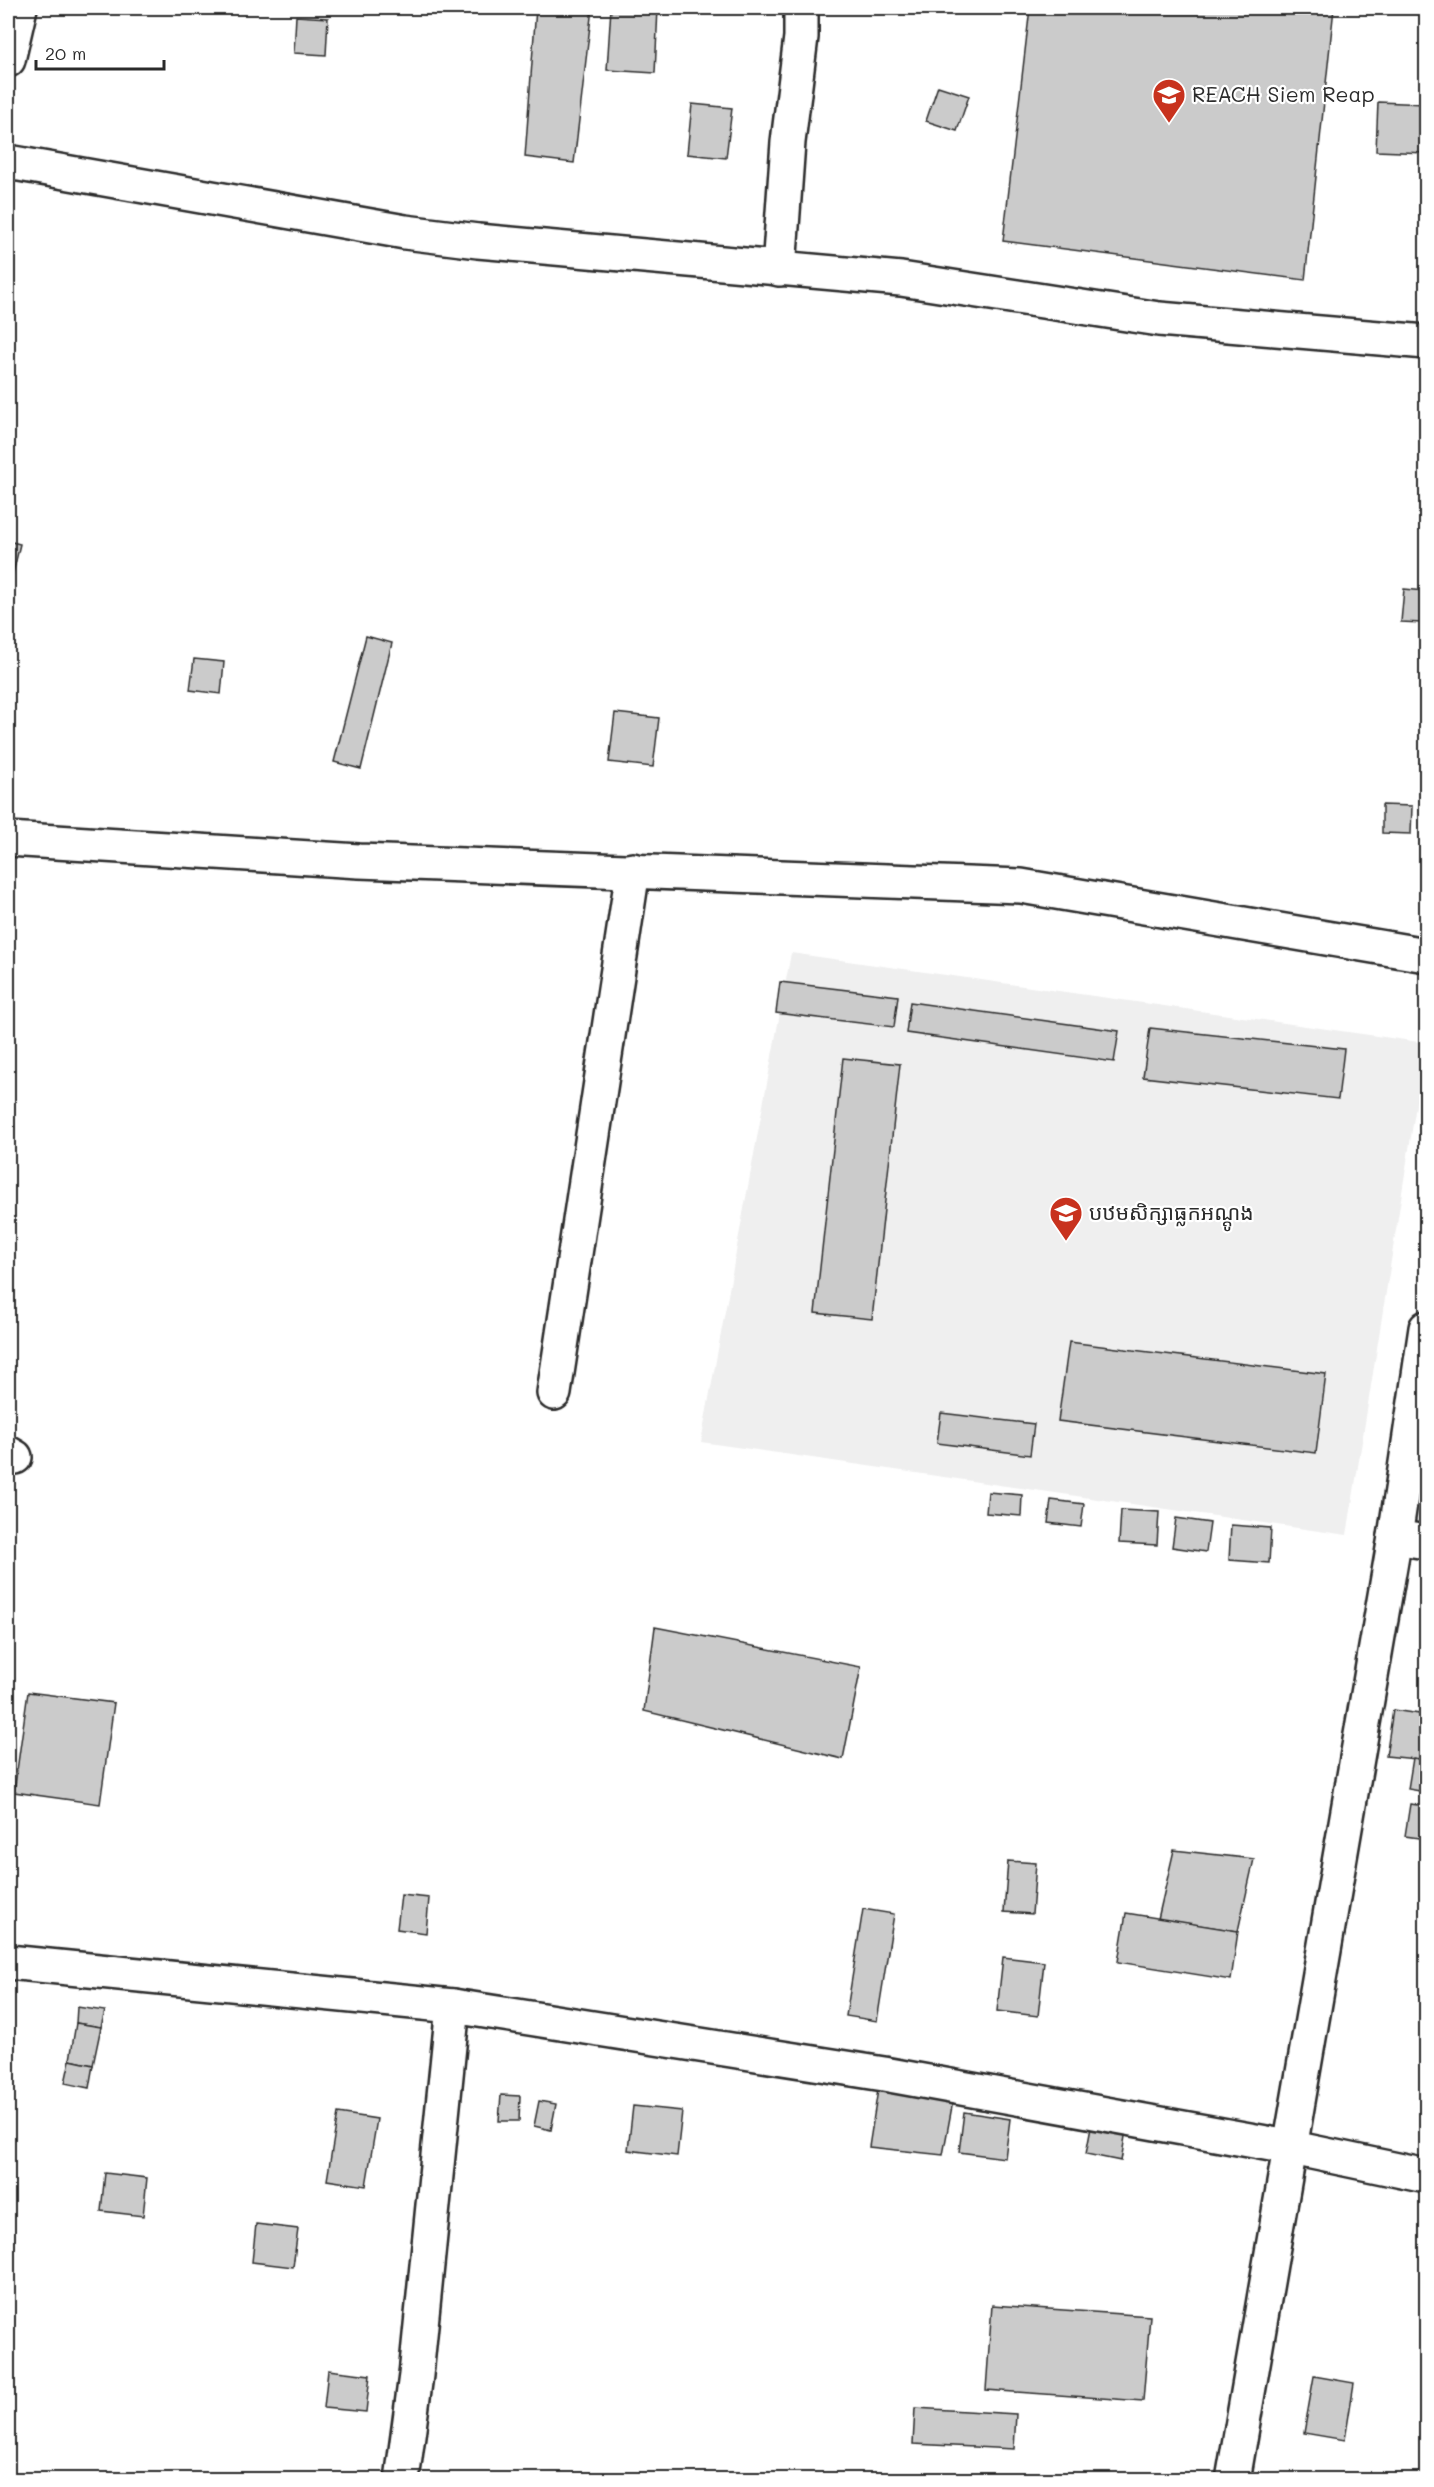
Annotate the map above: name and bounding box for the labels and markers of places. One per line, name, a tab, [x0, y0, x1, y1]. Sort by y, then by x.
school or university icon: REACH Siem Reap	[1151, 77, 1187, 124]
place label: REACH Siem Reap	[1192, 80, 1375, 107]
school or university icon: បឋមសិក្សាធ្លកអណ្តូង	[1048, 1195, 1084, 1242]
place label: បឋមសិក្សាធ្លកអណ្តូង	[1089, 1198, 1254, 1232]

